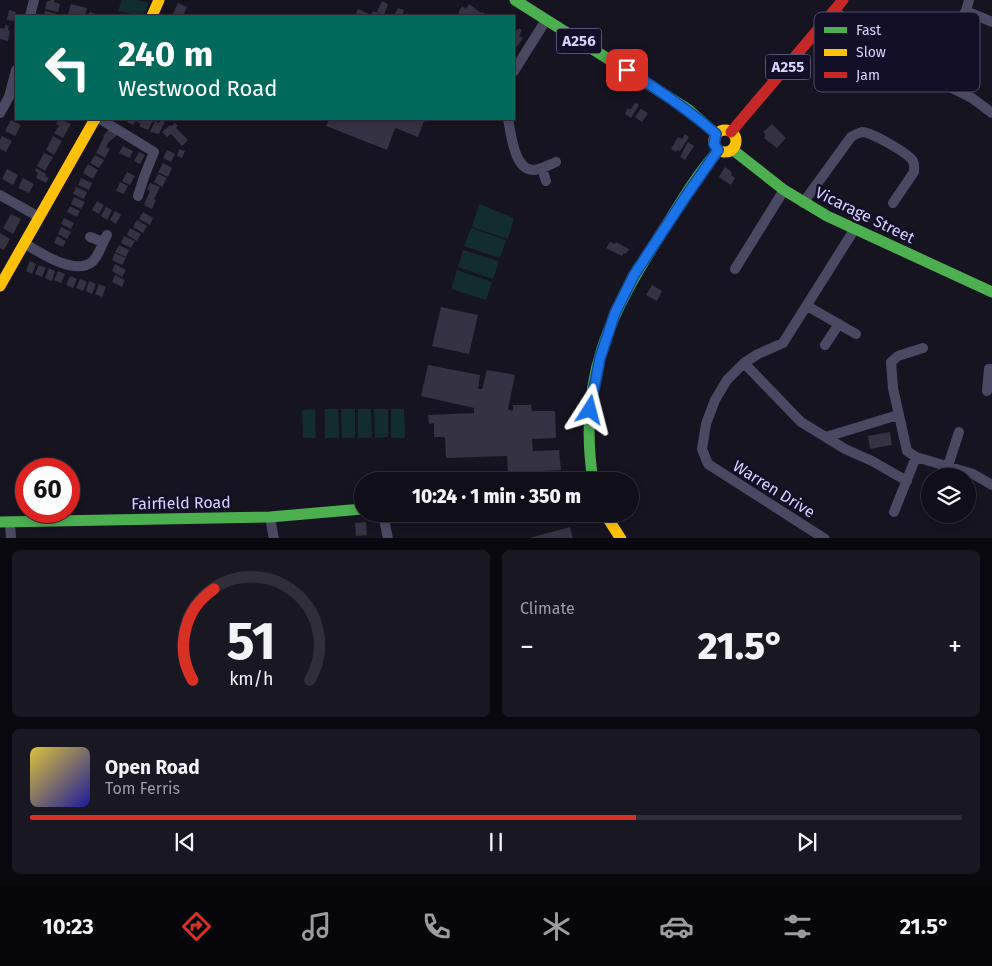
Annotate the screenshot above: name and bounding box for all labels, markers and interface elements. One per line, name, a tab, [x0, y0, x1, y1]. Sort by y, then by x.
legend	[814, 12, 980, 92]
text: Fast	[856, 22, 882, 39]
road number: A256	[556, 28, 602, 54]
text: 240 m	[118, 33, 213, 75]
icon: left	[35, 35, 100, 100]
text: Slow	[856, 44, 886, 61]
pin	[606, 49, 648, 91]
road number: A255	[766, 54, 810, 80]
icon: arrive	[613, 56, 641, 84]
text: Jam	[856, 67, 880, 84]
text: Westwood Road	[118, 75, 277, 102]
street label: Vicarage Street	[812, 183, 918, 247]
position arrow	[563, 383, 615, 435]
street label: Warren Drive	[729, 456, 819, 522]
speed limit sign: 60	[15, 458, 80, 523]
map controls	[921, 468, 976, 523]
button: layers	[921, 468, 976, 523]
text: 10:24 · 1 min · 350 m	[412, 485, 581, 508]
street label: Fairfield Road	[131, 493, 231, 513]
text: Climate	[520, 599, 575, 618]
text: 51	[226, 610, 276, 673]
text: 21.5°	[698, 623, 784, 669]
text: −	[520, 630, 534, 663]
text: +	[948, 630, 962, 663]
text: km/h	[229, 668, 273, 690]
text: Open Road	[105, 756, 200, 779]
text: Tom Ferris	[105, 779, 180, 798]
icon: previous	[171, 828, 199, 856]
icon: pause	[482, 828, 510, 856]
icon: next	[793, 828, 821, 856]
icon: directions	[179, 909, 214, 944]
icon: music	[299, 909, 334, 944]
icon: phone	[419, 909, 454, 944]
icon: climate	[539, 909, 574, 944]
icon: car	[659, 909, 694, 944]
icon: filters	[780, 909, 815, 944]
text: 10:23	[43, 913, 94, 940]
text: 21.5°	[900, 913, 949, 940]

